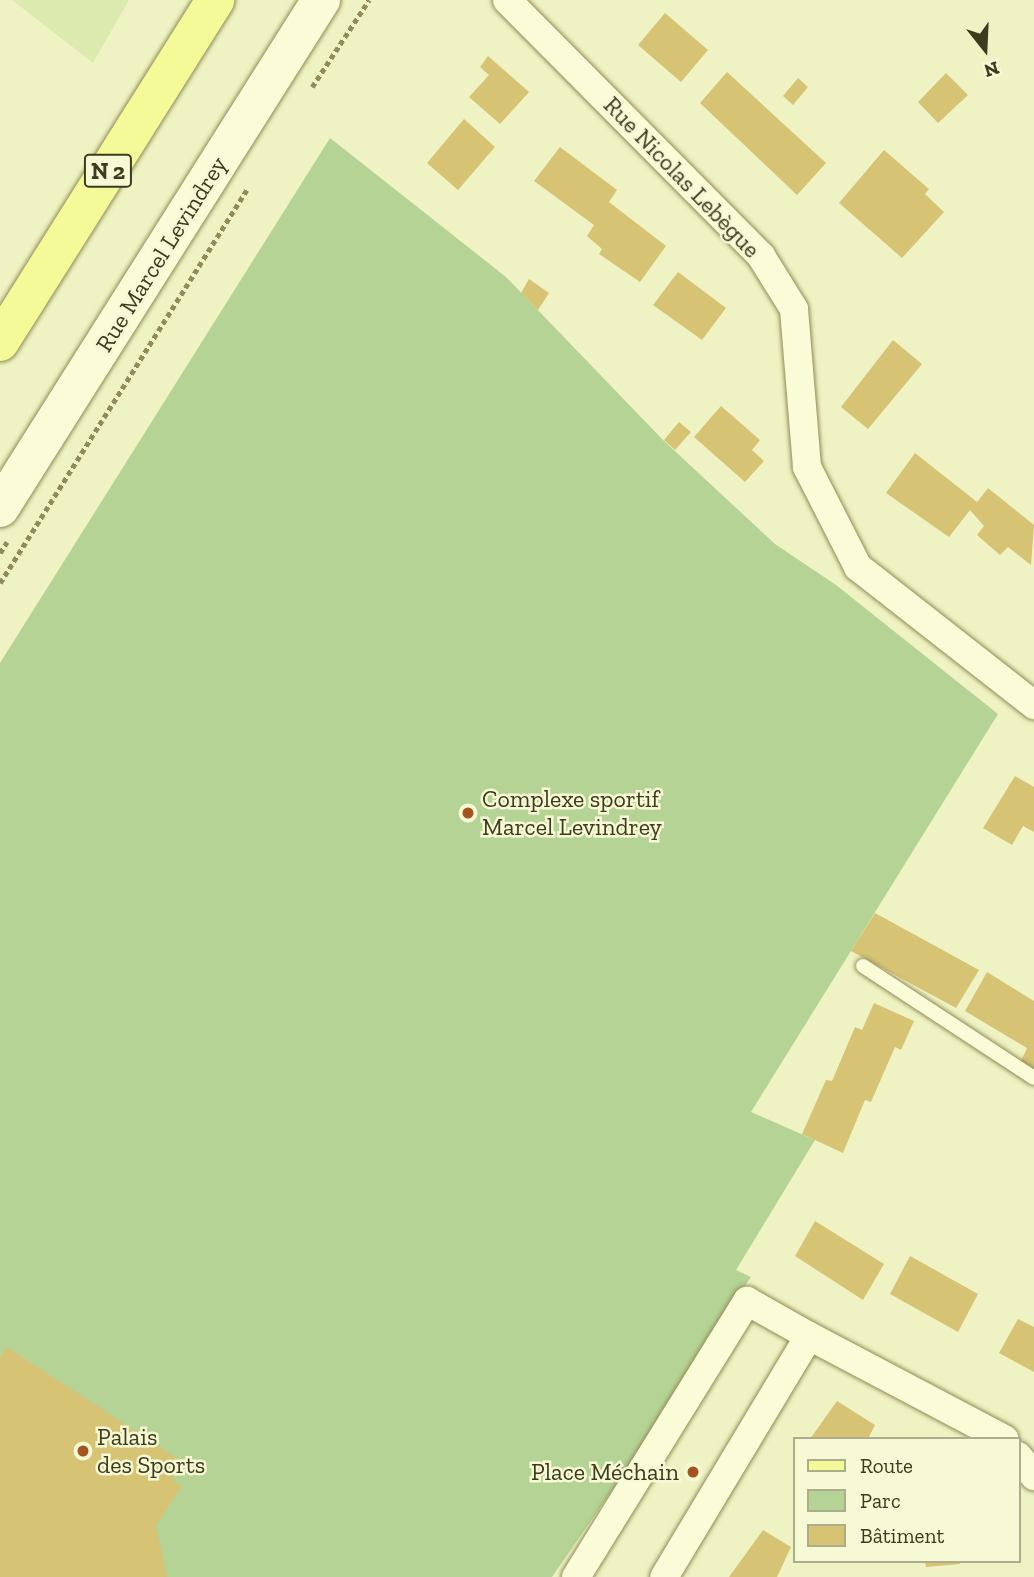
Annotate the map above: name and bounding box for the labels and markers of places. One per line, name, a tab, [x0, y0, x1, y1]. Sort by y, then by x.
place label: Complexe sportif Marcel Levindrey	[482, 785, 662, 841]
marker: Complexe sportif Marcel Levindrey	[460, 805, 476, 821]
place label: Palais des Sports	[97, 1423, 205, 1479]
marker: Palais des Sports	[75, 1443, 91, 1459]
place label: Place Méchain	[531, 1458, 679, 1486]
marker: Place Méchain	[685, 1464, 701, 1480]

